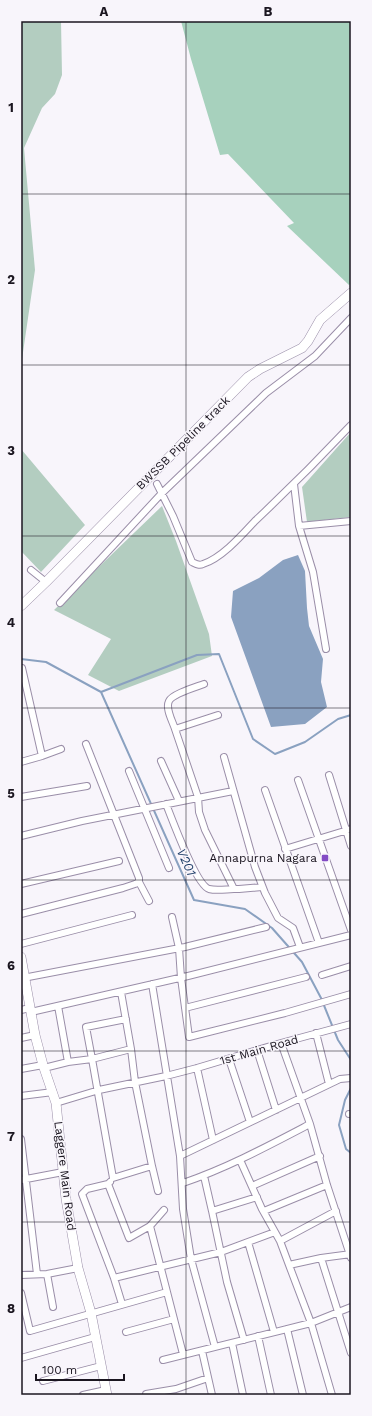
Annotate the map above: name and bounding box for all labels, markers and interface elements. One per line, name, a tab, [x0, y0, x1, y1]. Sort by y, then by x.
text: A	[100, 4, 109, 19]
text: B	[264, 4, 273, 19]
text: 1	[8, 100, 14, 115]
text: 2	[7, 272, 15, 287]
street label: BWSSB Pipeline track	[133, 393, 233, 493]
text: 3	[7, 443, 15, 458]
text: 4	[7, 615, 16, 630]
text: 5	[7, 786, 15, 801]
water label: V201	[174, 846, 199, 878]
place label: Annapurna Nagara	[209, 851, 317, 865]
marker: Annapurna Nagara	[320, 853, 330, 863]
text: 6	[7, 958, 15, 973]
street label: 1st Main Road	[218, 1032, 300, 1068]
street label: Laggere Main Road	[51, 1120, 79, 1232]
text: 7	[7, 1129, 15, 1144]
text: 8	[7, 1301, 15, 1316]
scale bar	[36, 1356, 124, 1382]
text: 100 m	[42, 1363, 77, 1377]

